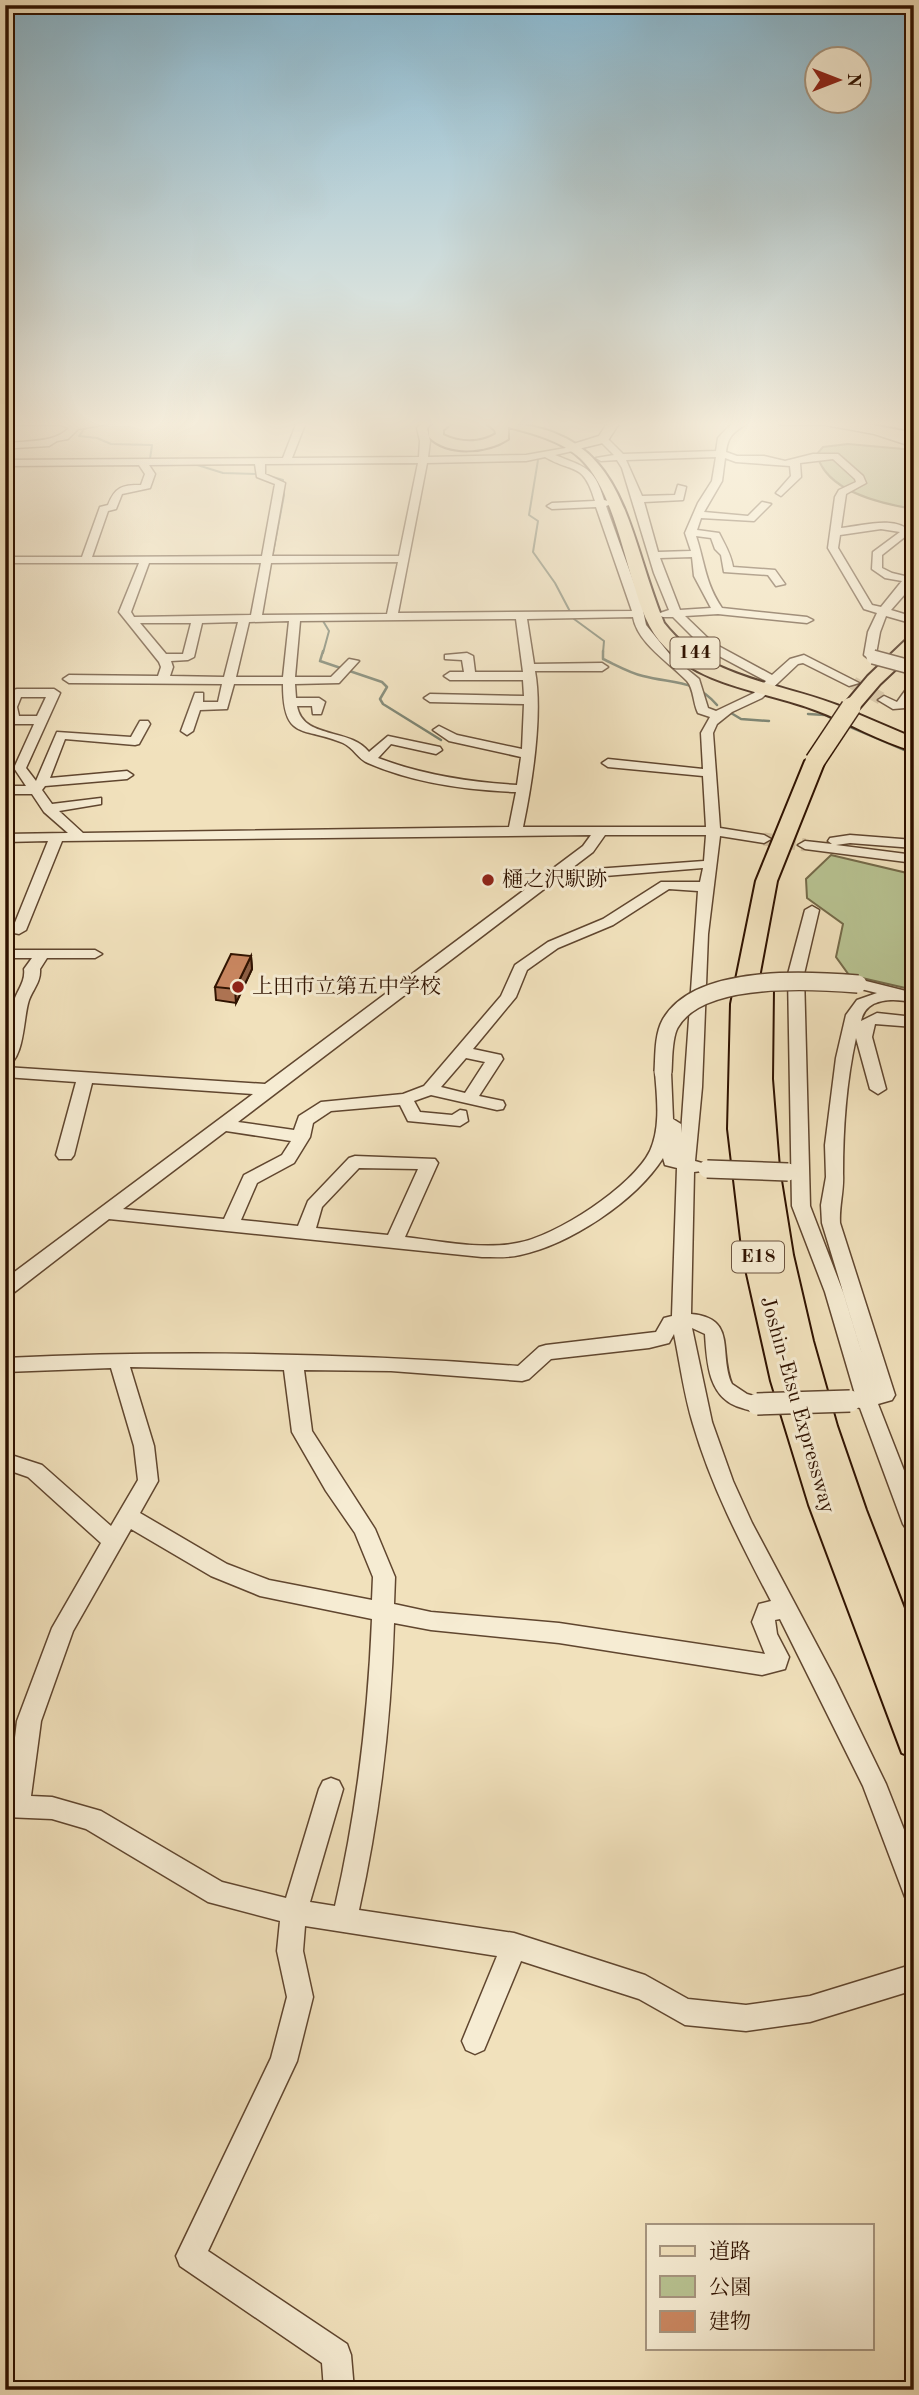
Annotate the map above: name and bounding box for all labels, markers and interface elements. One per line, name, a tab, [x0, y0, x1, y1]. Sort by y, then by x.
north arrow	[804, 46, 874, 116]
text: N	[843, 73, 862, 88]
road number: 144	[670, 638, 720, 668]
place label: 樋之沢駅跡	[502, 868, 607, 891]
marker: 樋之沢駅跡	[480, 872, 496, 888]
place label: 上田市立第五中学校	[252, 975, 441, 998]
marker: 上田市立第五中学校	[230, 979, 246, 995]
road number: E18	[732, 1242, 784, 1273]
street label: Joshin-Etsu Expressway	[756, 1294, 838, 1516]
legend	[646, 2224, 874, 2350]
text: 道路	[709, 2240, 751, 2263]
text: 公園	[709, 2276, 751, 2299]
text: 建物	[709, 2310, 751, 2333]

